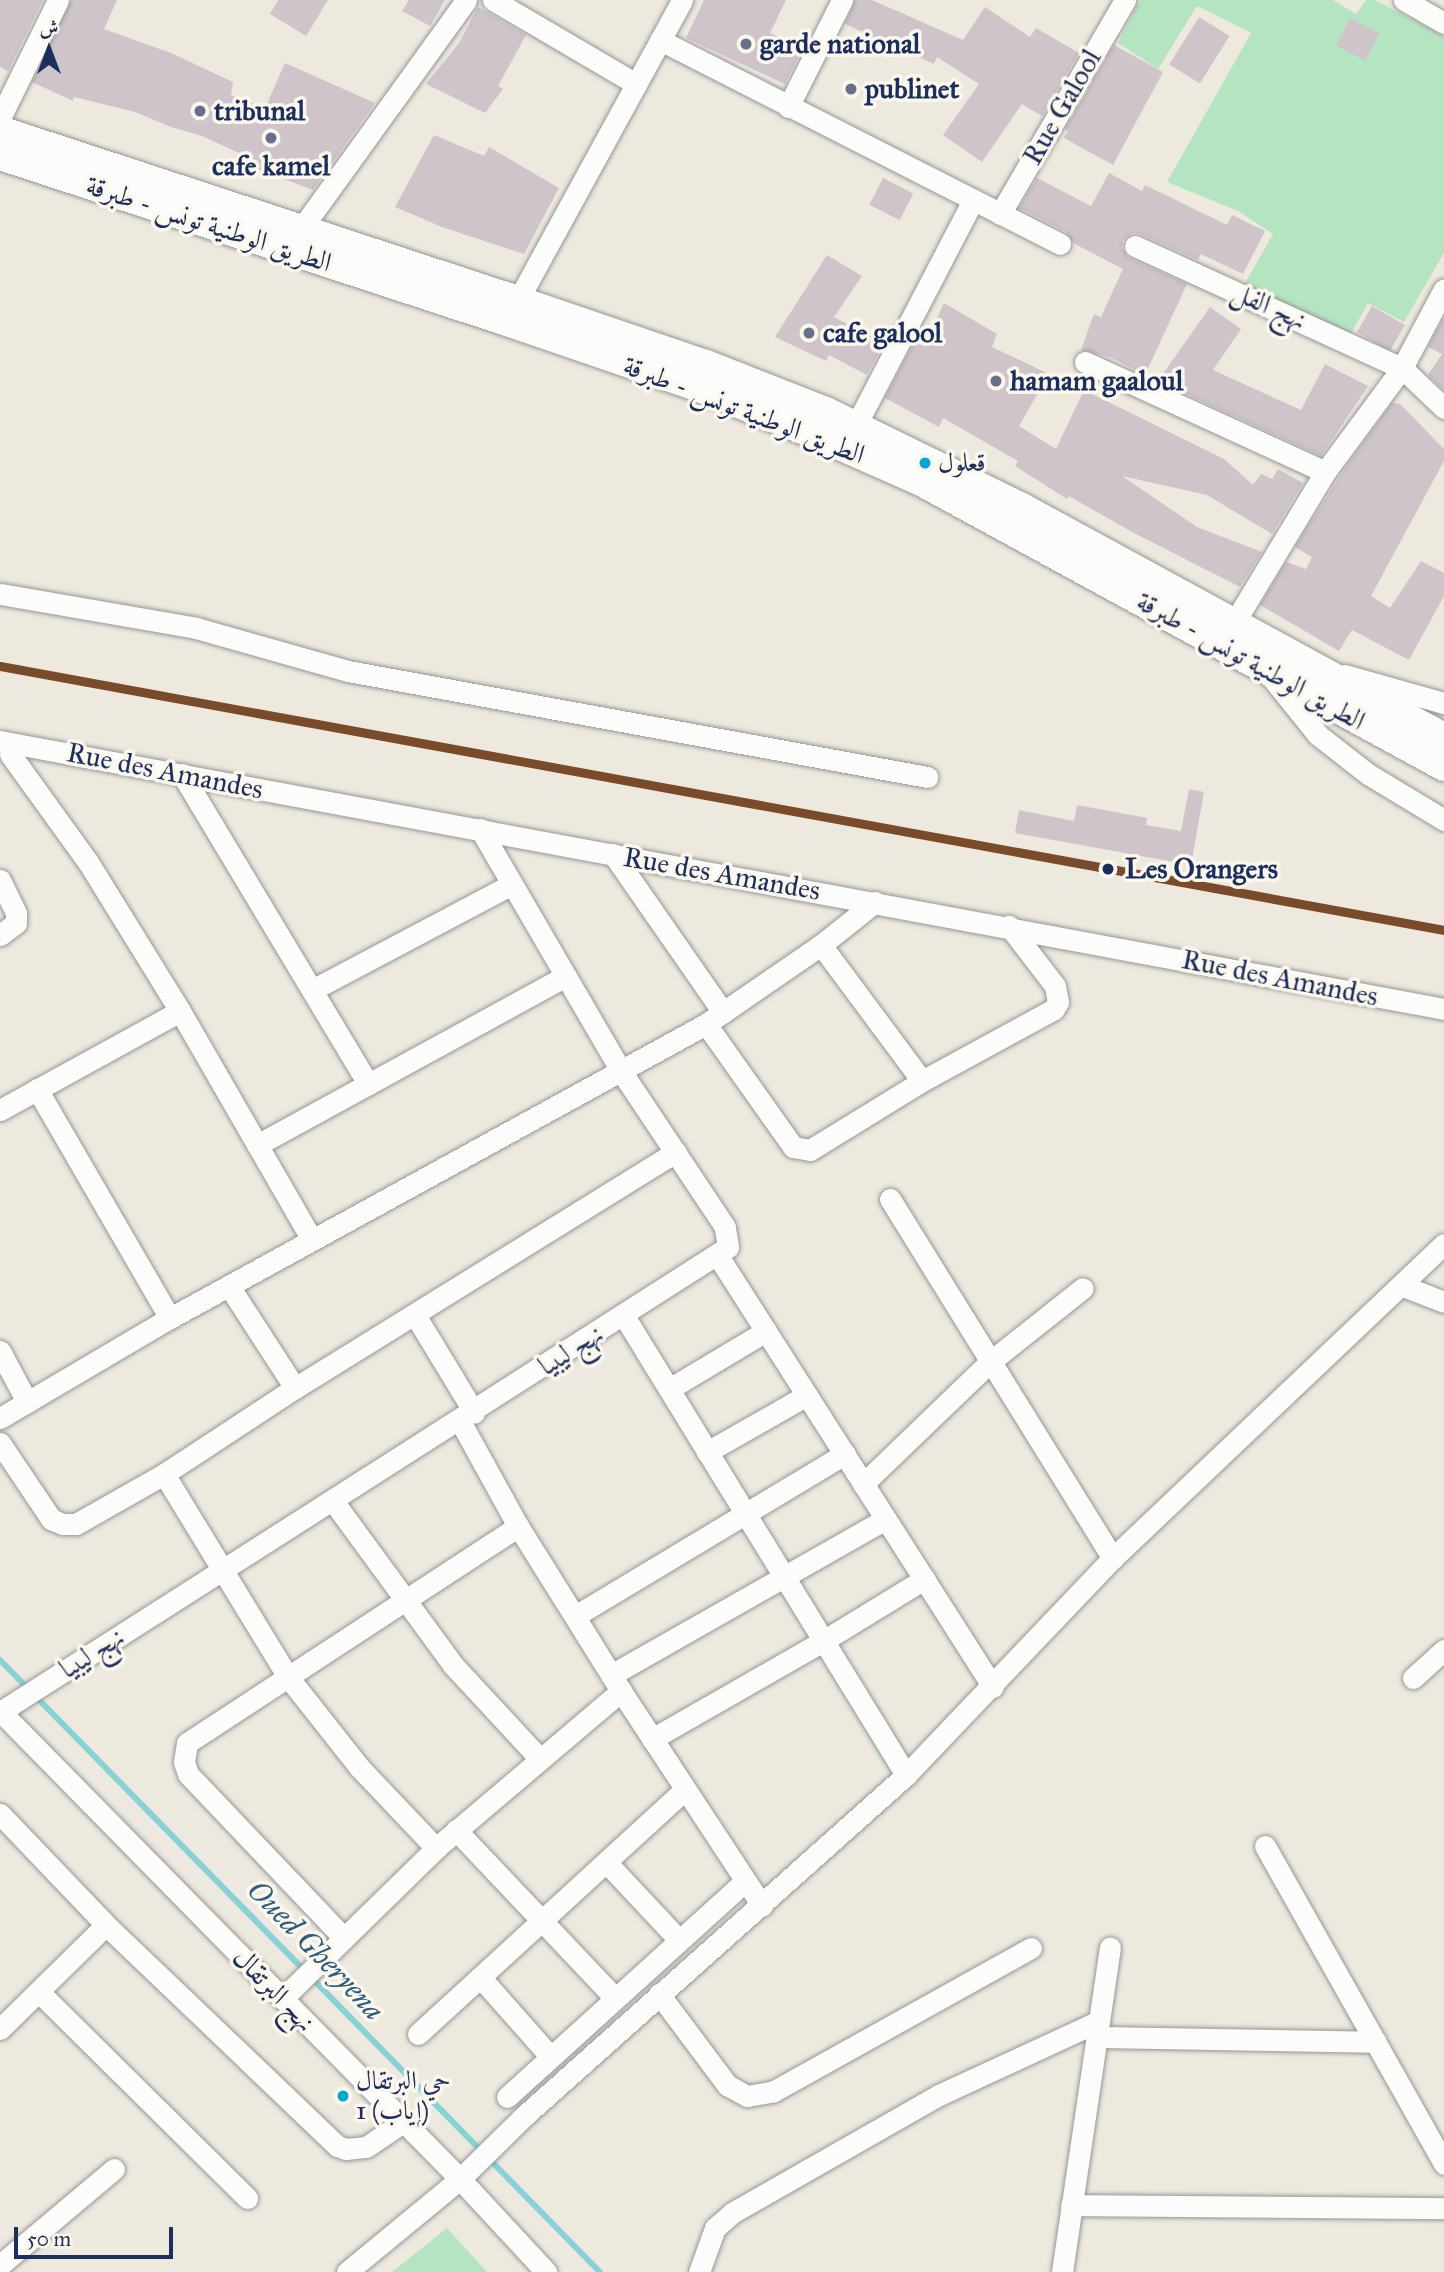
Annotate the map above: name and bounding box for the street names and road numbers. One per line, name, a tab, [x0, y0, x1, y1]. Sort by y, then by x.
street label: Rue Galool	[1015, 43, 1109, 171]
street label: الطريق الوطنية تونس - طبرقة	[82, 168, 336, 280]
street label: نهج الفل	[1226, 275, 1312, 337]
street label: الطريق الوطنية تونس - طبرقة	[618, 348, 870, 472]
street label: الطريق الوطنية تونس - طبرقة	[1131, 584, 1371, 738]
street label: Rue des Amandes	[64, 735, 266, 807]
street label: Rue des Amandes	[621, 840, 823, 908]
street label: Rue des Amandes	[1179, 942, 1381, 1014]
street label: نهج ليبيا	[532, 1317, 610, 1383]
street label: نهج ليبيا	[53, 1620, 131, 1686]
street label: نهج البرتقال	[226, 1941, 322, 2039]

